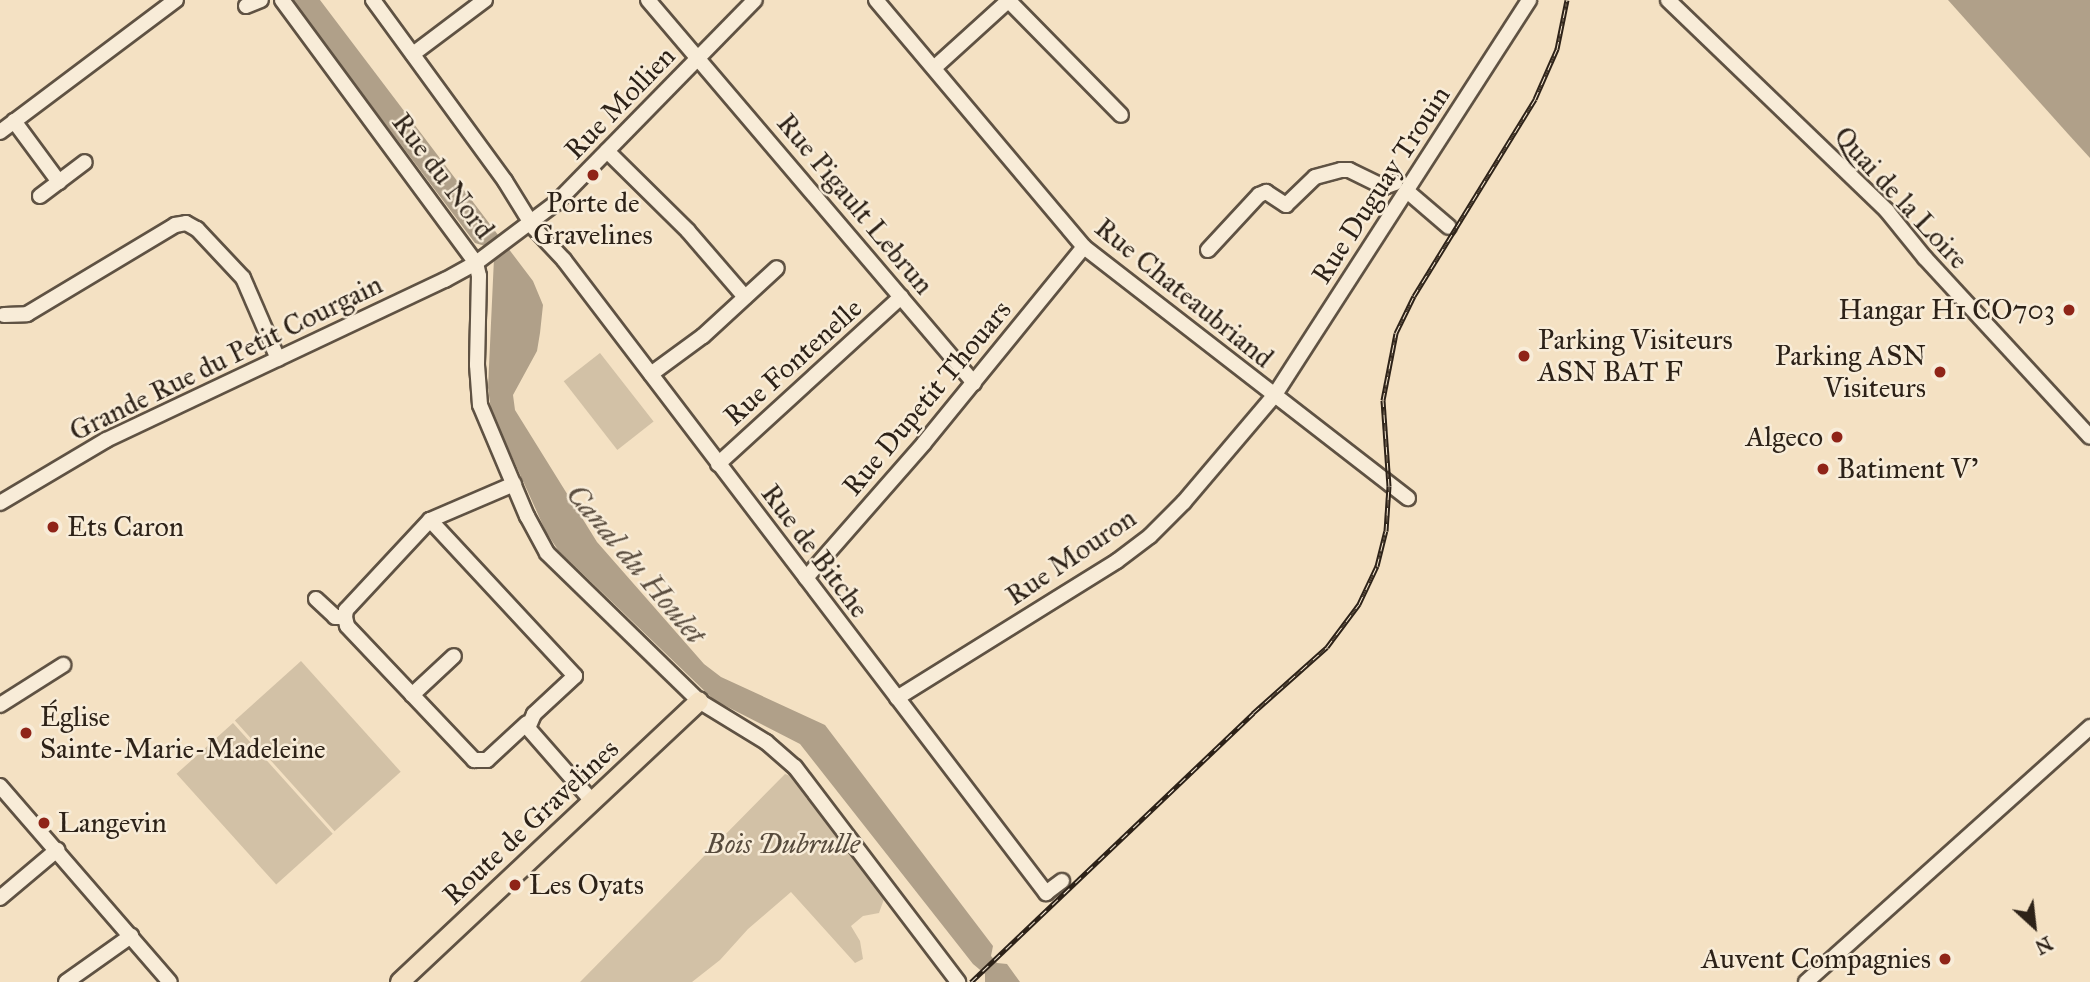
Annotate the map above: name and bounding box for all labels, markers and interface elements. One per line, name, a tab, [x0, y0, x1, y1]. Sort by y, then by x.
street label: Rue Mollien	[558, 39, 682, 167]
street label: Rue Duguay Trouin	[1305, 80, 1457, 290]
street label: Rue du Nord	[385, 106, 501, 246]
street label: Rue Pigault Lebrun	[770, 107, 940, 301]
street label: Quai de la Loire	[1827, 120, 1975, 276]
marker: Porte de Gravelines	[585, 167, 601, 183]
place label: Porte de Gravelines	[533, 186, 653, 252]
street label: Rue Chateaubriand	[1088, 211, 1280, 375]
street label: Grande Rue du Petit Courgain	[64, 268, 388, 448]
street label: Rue Fontenelle	[717, 291, 869, 433]
place label: Hangar H1 CO703	[1838, 293, 2055, 327]
street label: Rue Dupetit Thouars	[836, 294, 1018, 502]
marker: Hangar H1 CO703	[2061, 302, 2077, 318]
place label: Parking Visiteurs ASN BAT F	[1538, 323, 1733, 389]
place label: Parking ASN Visiteurs	[1775, 339, 1926, 405]
marker: Parking Visiteurs ASN BAT F	[1516, 348, 1532, 364]
marker: Parking ASN Visiteurs	[1932, 364, 1948, 380]
place label: Algeco	[1746, 420, 1823, 454]
marker: Algeco	[1829, 429, 1845, 445]
place label: Batiment V'	[1837, 452, 1978, 486]
marker: Batiment V'	[1815, 461, 1831, 477]
water label: Canal du Houlet	[559, 477, 713, 651]
street label: Rue de Bitche	[754, 478, 876, 624]
street label: Rue Mouron	[1000, 501, 1142, 613]
place label: Ets Caron	[67, 510, 184, 544]
marker: Ets Caron	[45, 519, 61, 535]
place label: Église Sainte-Marie-Madeleine	[40, 700, 326, 766]
marker: Église Sainte-Marie-Madeleine	[18, 725, 34, 741]
street label: Route de Gravelines	[436, 732, 626, 912]
place label: Langevin	[58, 806, 167, 840]
marker: Langevin	[36, 815, 52, 831]
park label: Bois Dubrulle	[706, 827, 860, 861]
place label: Les Oyats	[529, 868, 644, 902]
marker: Les Oyats	[507, 877, 523, 893]
north arrow	[1999, 891, 2069, 961]
text: N	[2031, 931, 2056, 959]
place label: Auvent Compagnies	[1702, 942, 1931, 976]
marker: Auvent Compagnies	[1937, 951, 1953, 967]

